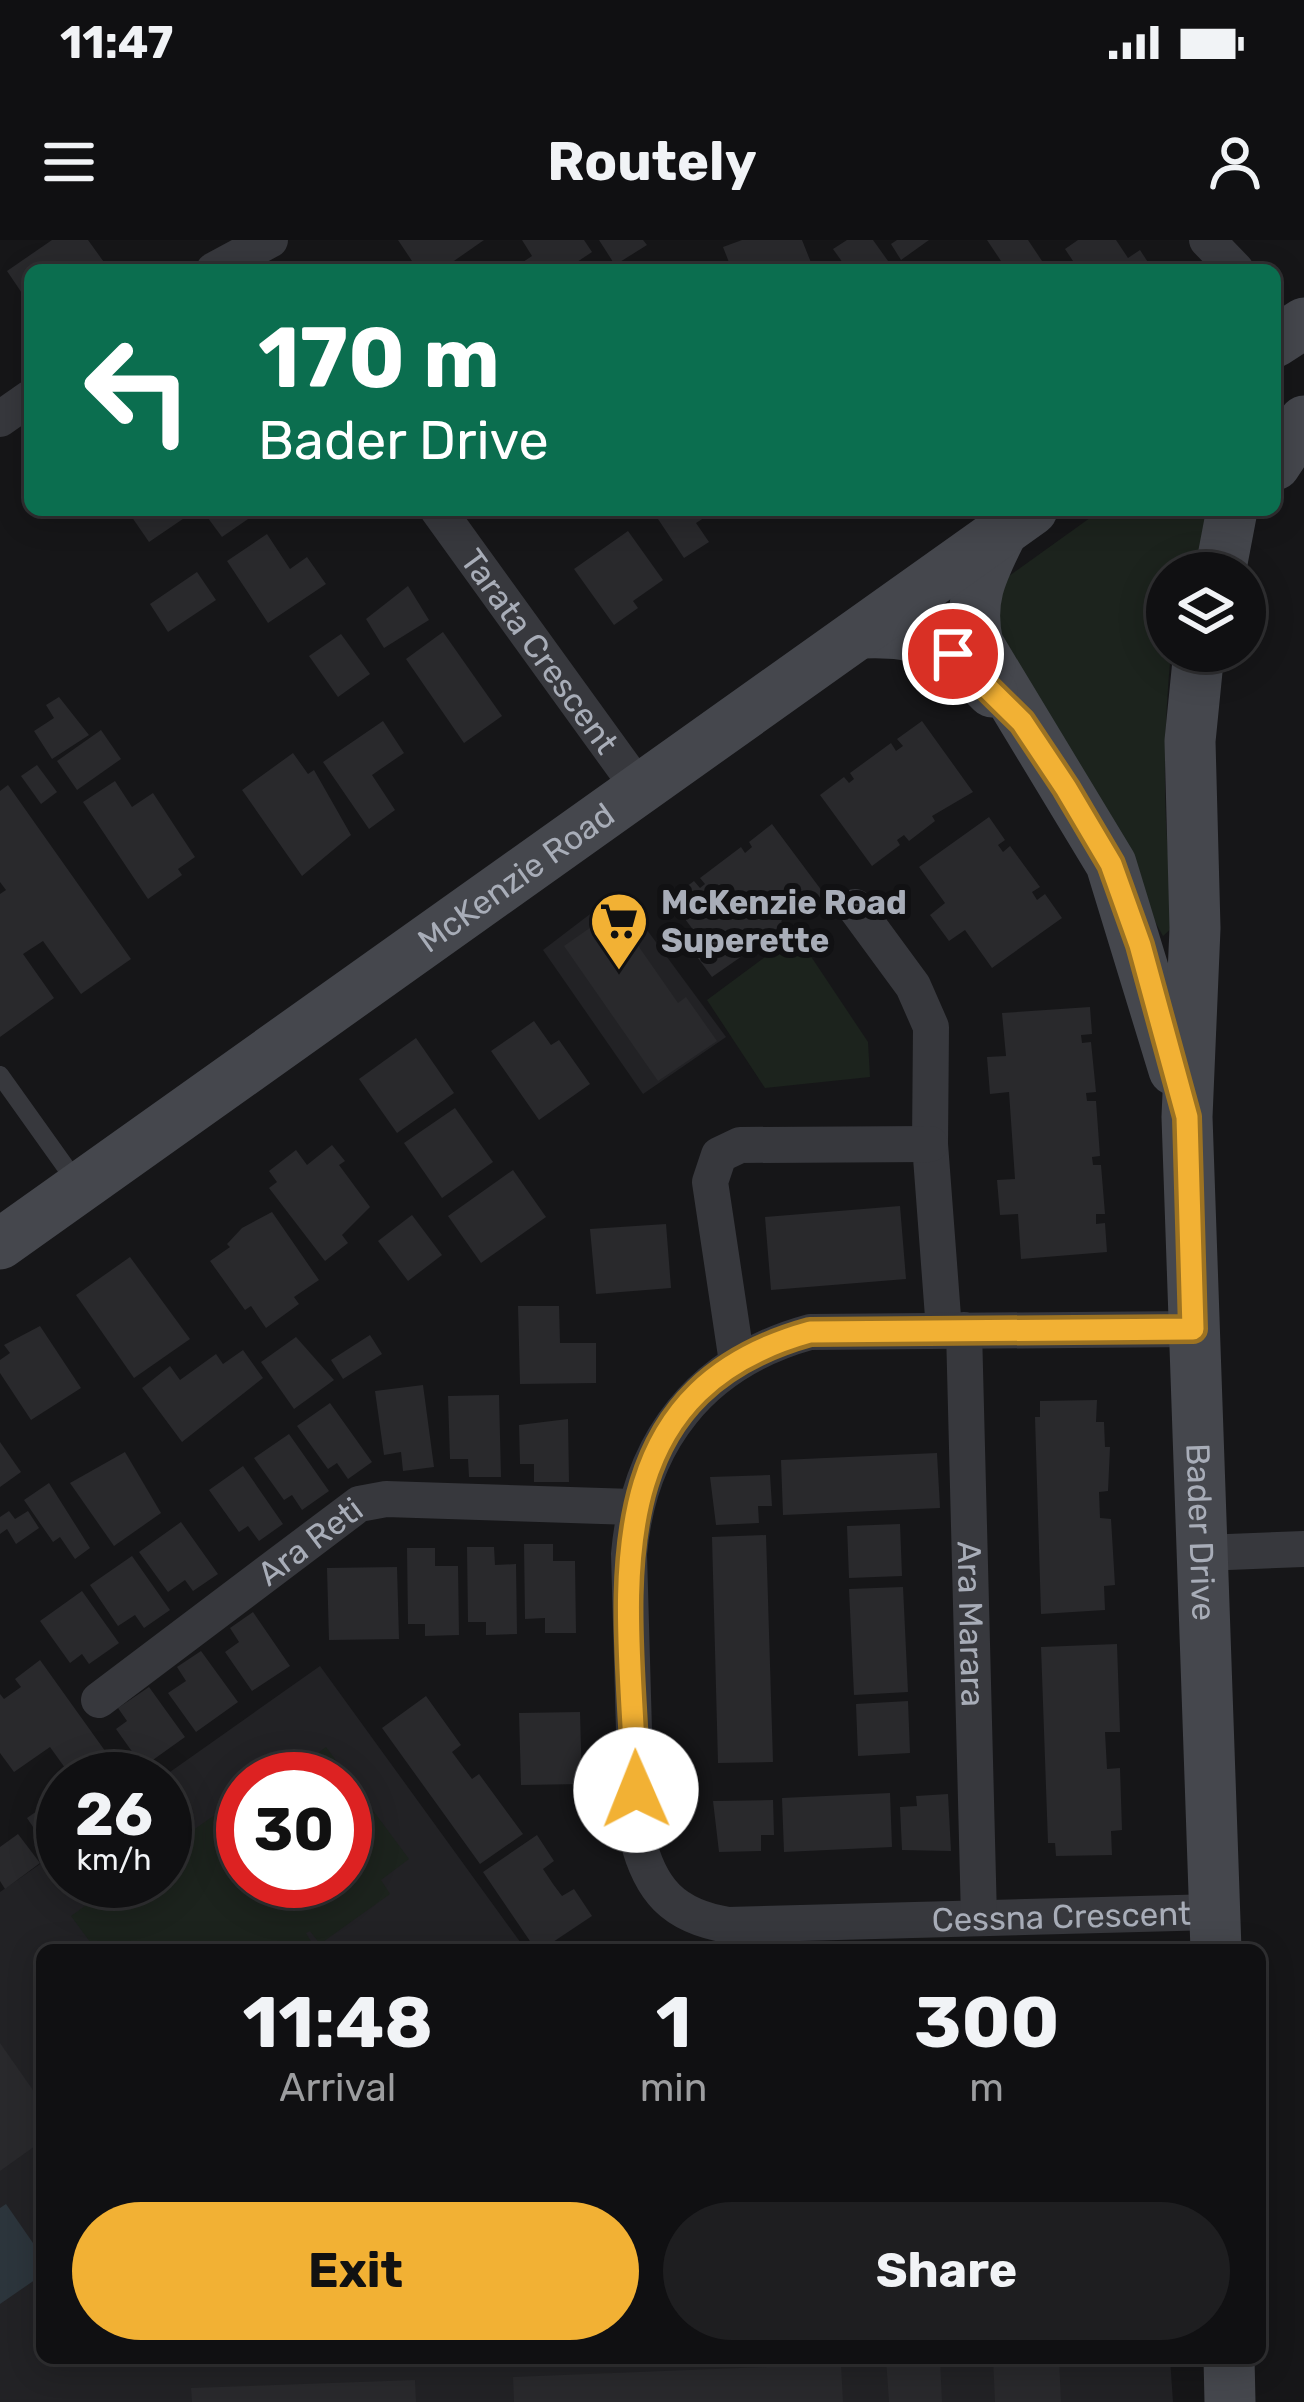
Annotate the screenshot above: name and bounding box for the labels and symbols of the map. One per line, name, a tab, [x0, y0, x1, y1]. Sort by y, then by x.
street label: Tarata Crescent	[453, 541, 627, 761]
pin	[902, 603, 1004, 705]
street label: McKenzie Road	[410, 794, 621, 960]
place label: McKenzie Road Superette	[661, 883, 907, 960]
supermarket icon: McKenzie Road Superette	[588, 890, 650, 972]
street label: Bader Drive	[1179, 1443, 1224, 1622]
street label: Ara Reti	[250, 1489, 370, 1593]
street label: Ara Marara	[950, 1540, 993, 1707]
position arrow	[573, 1727, 699, 1853]
speed limit sign: 30	[216, 1752, 372, 1908]
street label: Cessna Crescent	[931, 1893, 1191, 1939]

